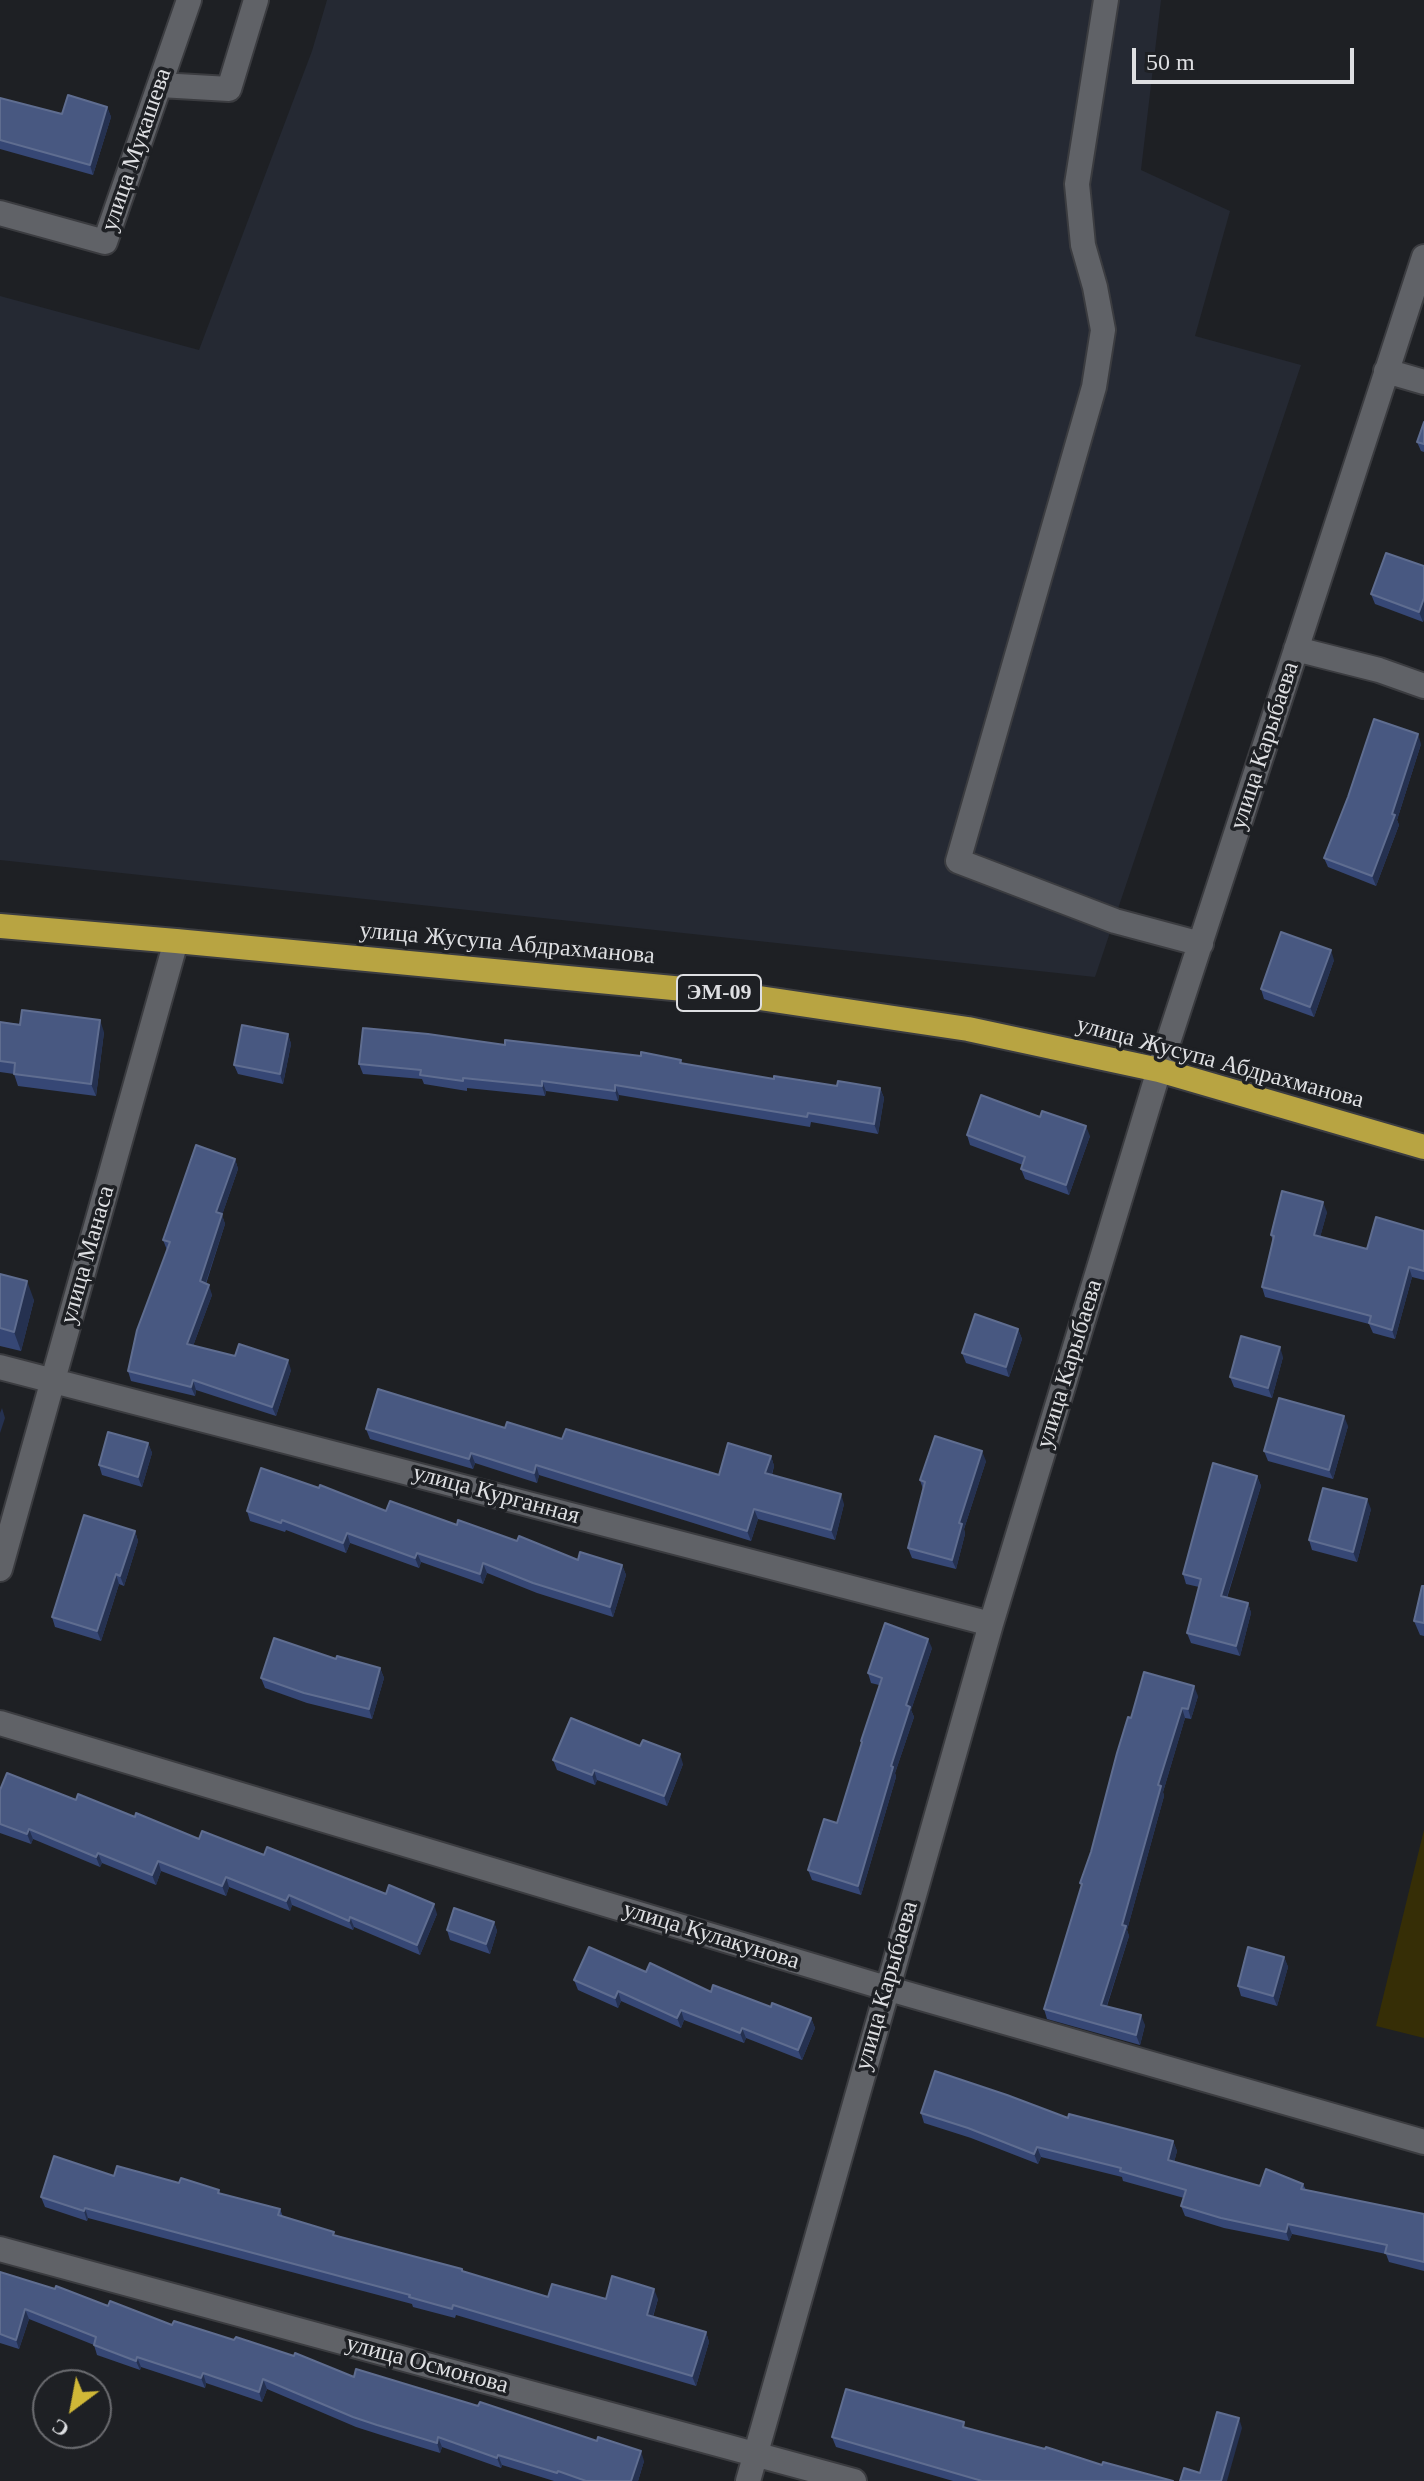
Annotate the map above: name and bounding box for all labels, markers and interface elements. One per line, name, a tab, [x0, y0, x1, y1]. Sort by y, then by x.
scale bar	[1136, 32, 1358, 82]
text: 50 m	[1146, 49, 1195, 75]
street label: улица Мукашева	[96, 65, 178, 235]
street label: улица Карыбаева	[1224, 658, 1306, 834]
street label: улица Жусупа Абдрахманова	[358, 917, 656, 971]
road number: ЭМ-09	[677, 975, 761, 1011]
street label: улица Жусупа Абдрахманова	[1073, 1011, 1367, 1115]
street label: улица Манаса	[55, 1183, 121, 1327]
street label: улица Карыбаева	[1031, 1276, 1109, 1452]
street label: улица Курганная	[410, 1459, 582, 1531]
street label: улица Кулакунова	[619, 1895, 803, 1977]
street label: улица Карыбаева	[849, 1898, 925, 2074]
street label: улица Осмонова	[343, 2329, 511, 2401]
north arrow	[32, 2369, 112, 2449]
text: С	[47, 2413, 73, 2443]

